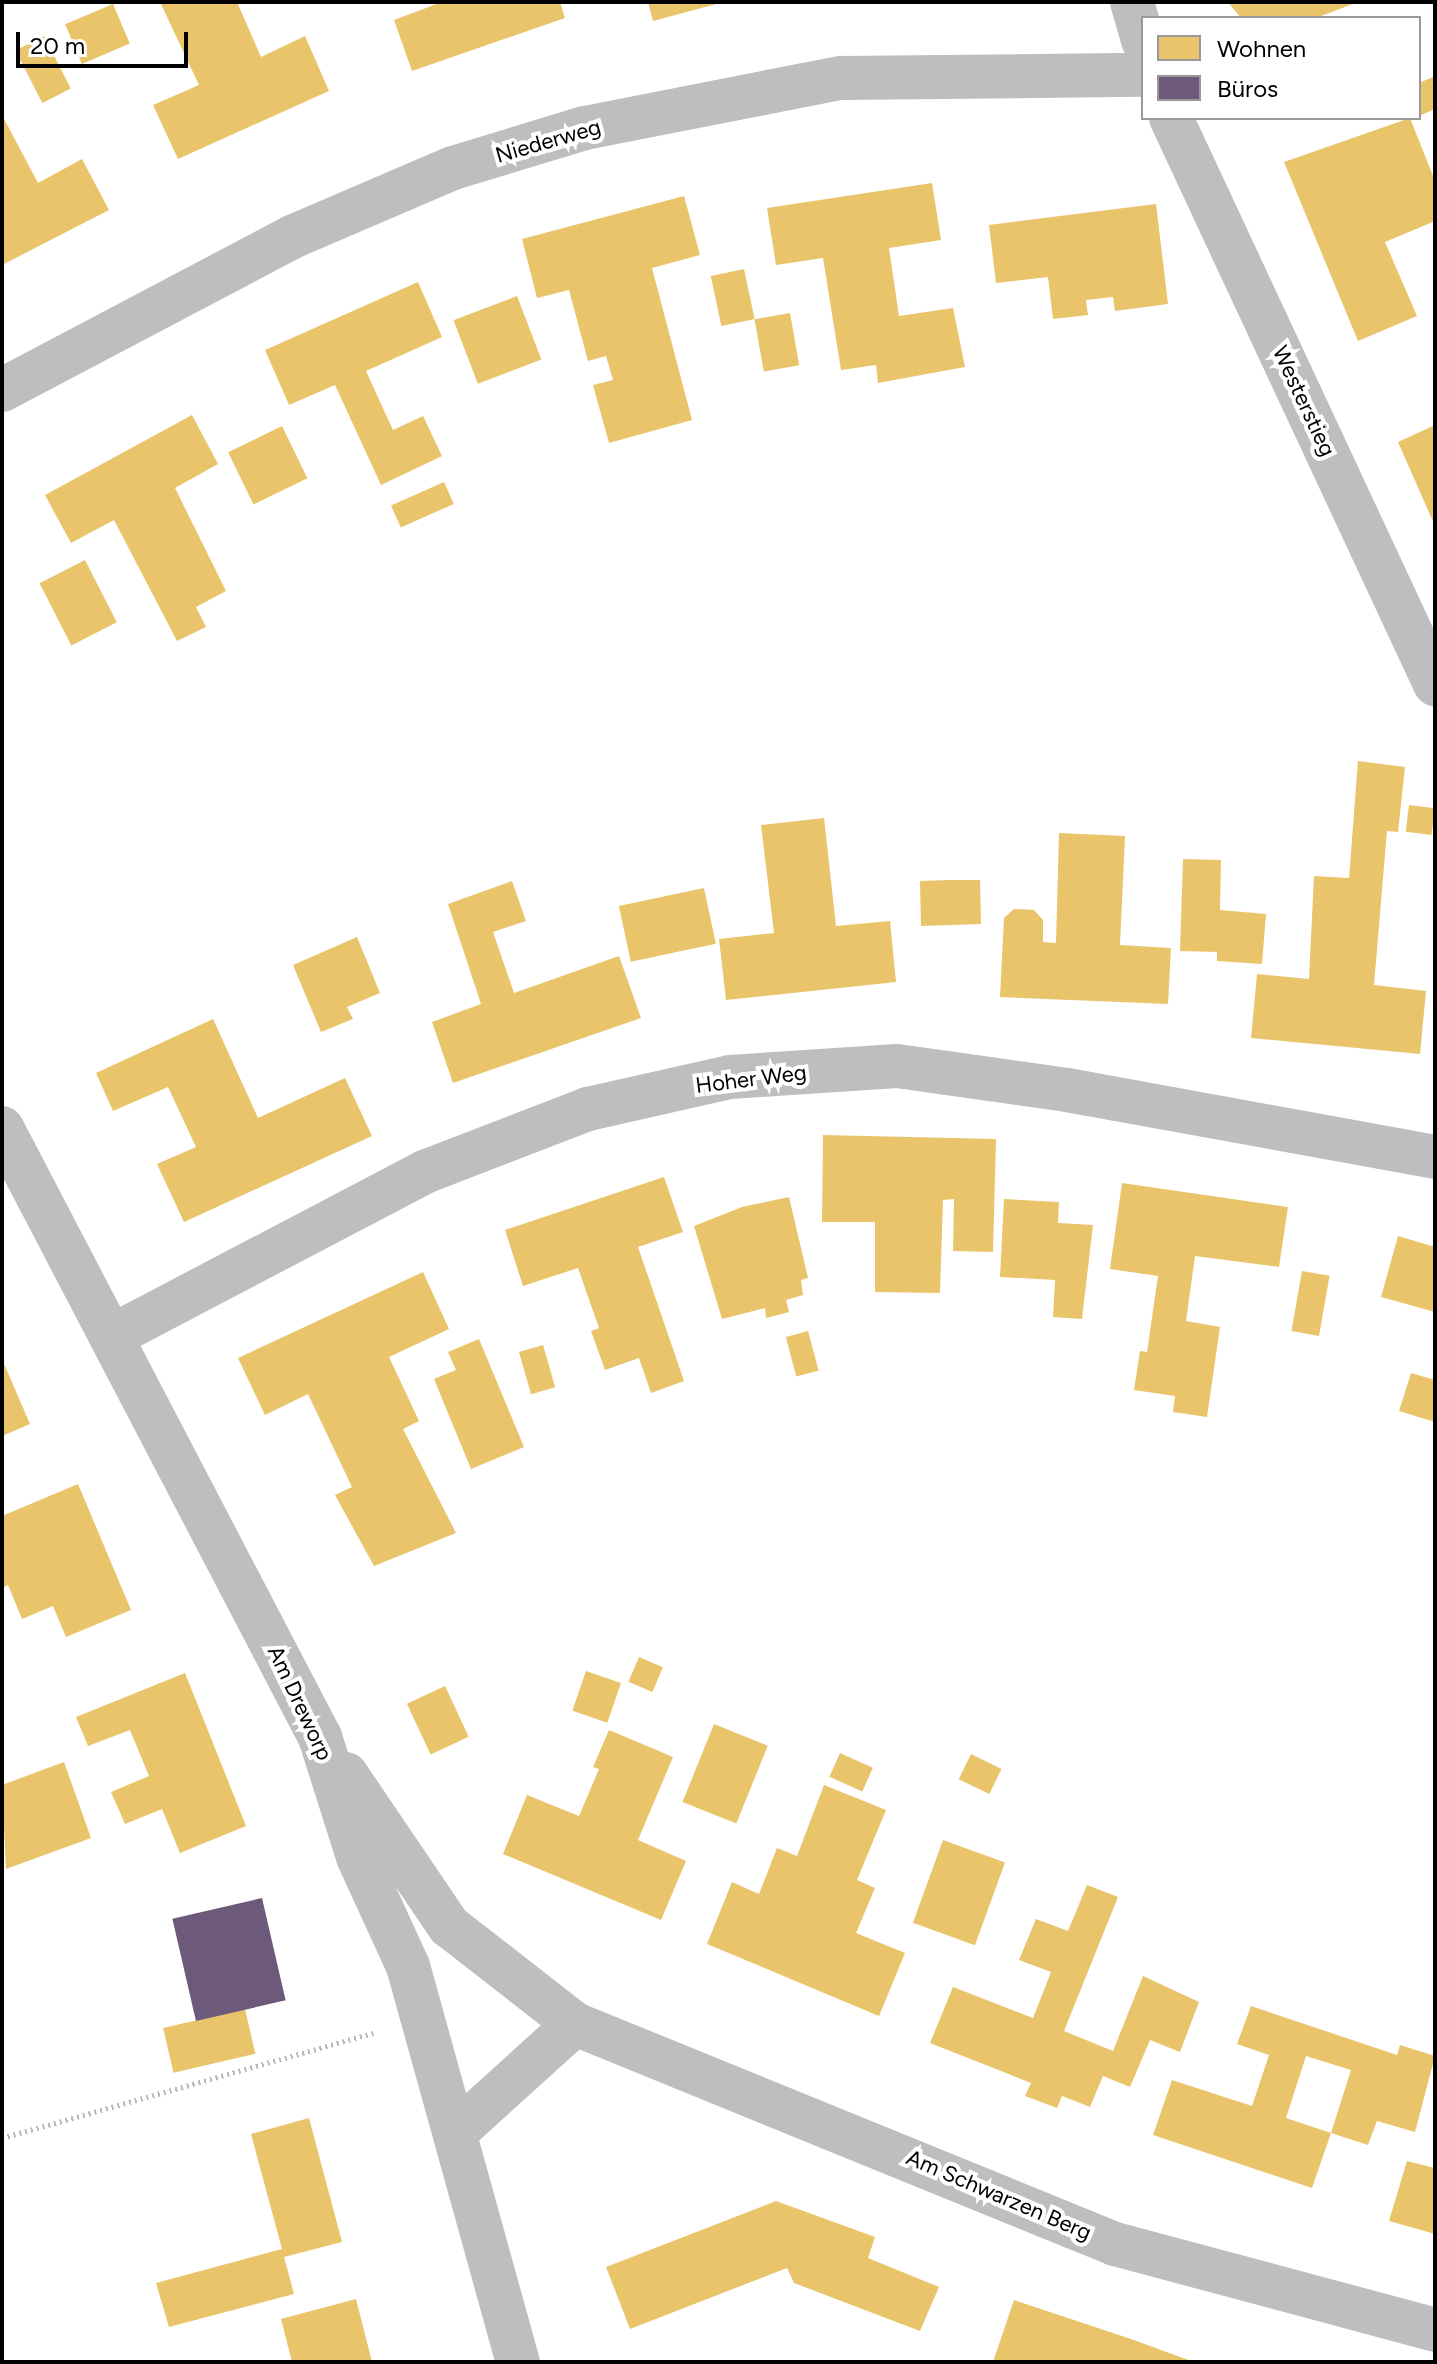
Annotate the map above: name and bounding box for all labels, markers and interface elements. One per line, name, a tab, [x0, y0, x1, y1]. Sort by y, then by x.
scale bar	[20, 16, 192, 66]
legend	[1141, 16, 1421, 120]
text: 20 m	[30, 31, 85, 60]
text: Wohnen	[1217, 34, 1306, 63]
text: Büros	[1217, 74, 1278, 103]
street label: Niederweg	[492, 113, 604, 169]
street label: Westerstieg	[1267, 342, 1341, 460]
street label: Hoher Weg	[694, 1059, 808, 1099]
street label: Am Dreworp	[262, 1641, 338, 1765]
street label: Am Schwarzen Berg	[902, 2144, 1096, 2246]

